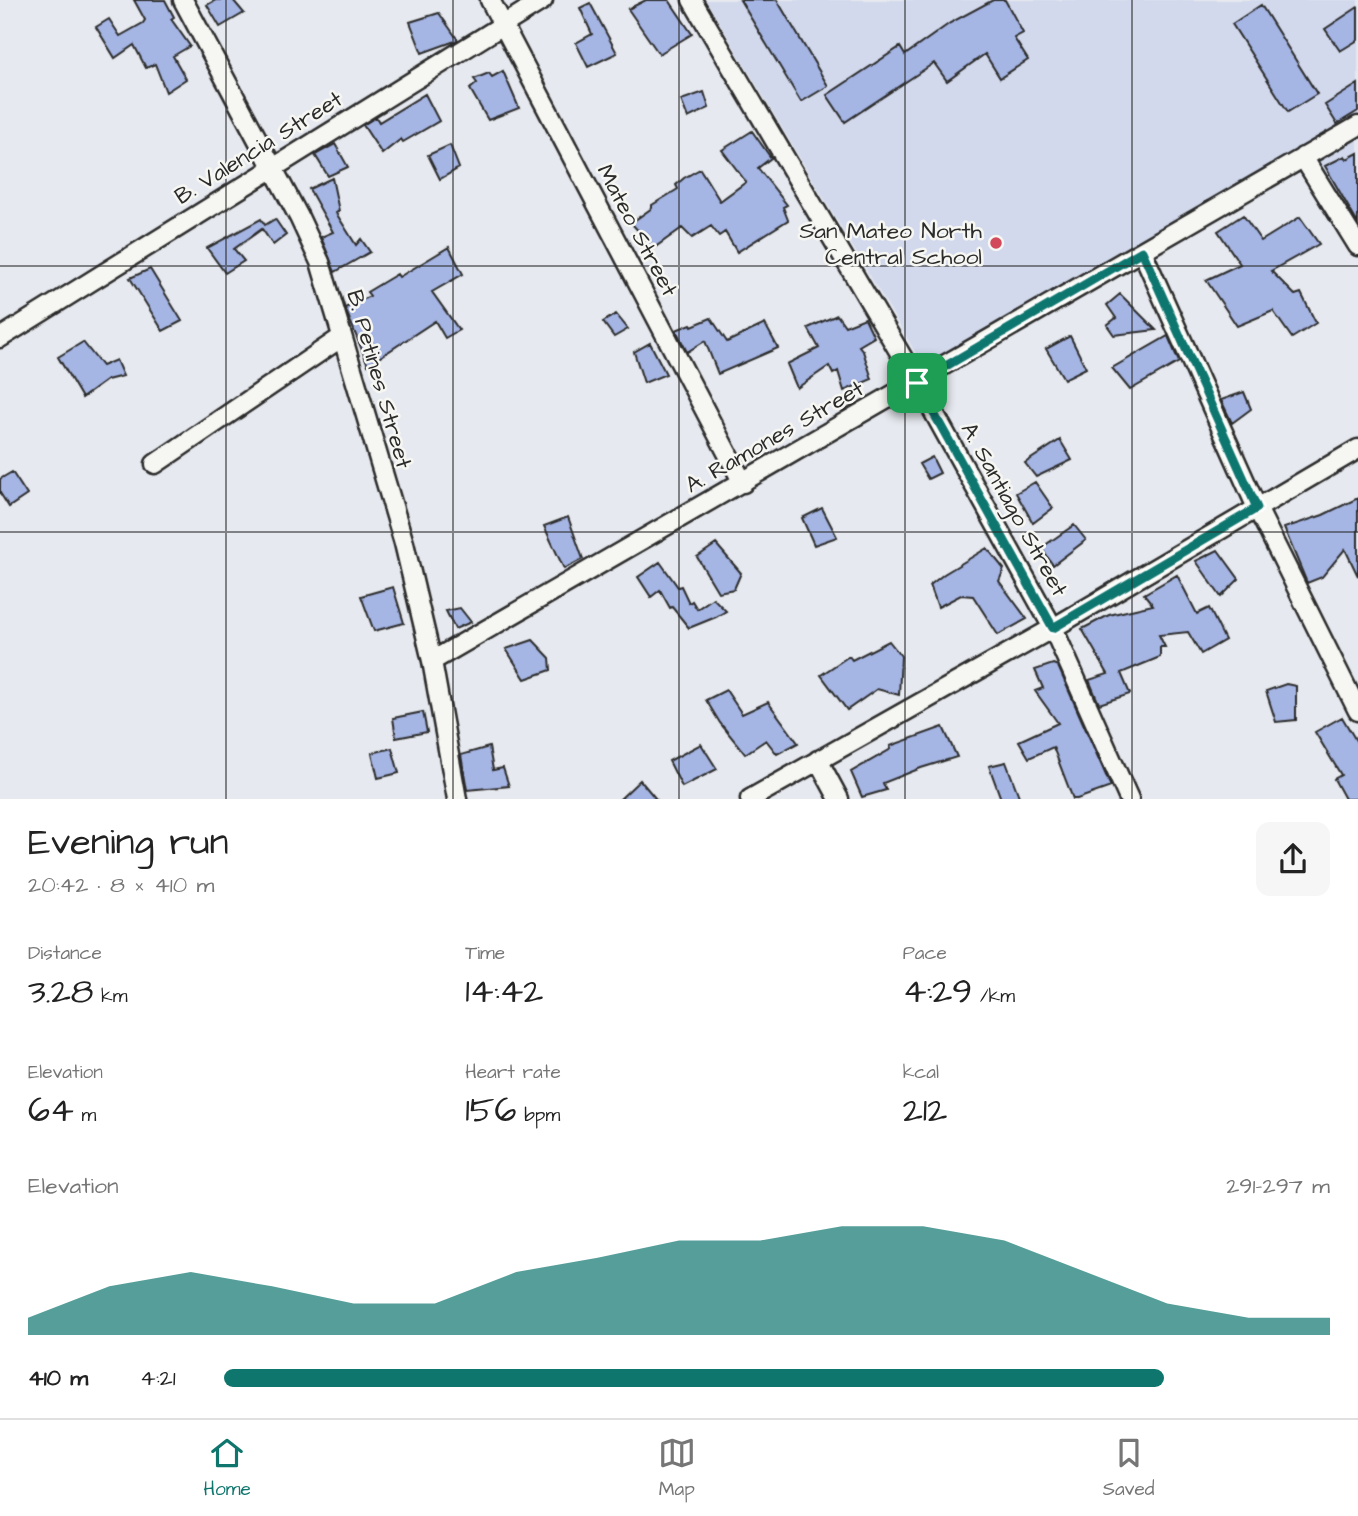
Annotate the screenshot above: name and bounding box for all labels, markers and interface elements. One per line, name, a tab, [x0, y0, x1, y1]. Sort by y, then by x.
street label: B. Valencia Street	[168, 83, 349, 212]
street label: Mateo Street	[589, 159, 686, 303]
place label: San Mateo North Central School	[799, 215, 983, 273]
marker: San Mateo North Central School	[988, 235, 1004, 251]
street label: B. Petines Street	[338, 286, 420, 473]
pin	[887, 353, 947, 413]
icon: arrive	[898, 364, 936, 402]
street label: A. Ramones Street	[679, 372, 870, 501]
street label: A. Santiago Street	[952, 417, 1076, 603]
text: Evening run	[28, 817, 229, 869]
button: share	[1256, 822, 1330, 896]
text: 20:42 · 8 × 410 m	[28, 869, 214, 901]
text: Distance	[28, 940, 102, 967]
text: Time	[465, 940, 505, 967]
text: Pace	[903, 940, 947, 967]
text: 3.28	[28, 967, 93, 1016]
text: 14:42	[465, 967, 543, 1016]
text: 4:29	[903, 967, 972, 1016]
text: km	[93, 983, 128, 1010]
text: /km	[972, 983, 1015, 1010]
text: Elevation	[28, 1059, 103, 1086]
text: Heart rate	[465, 1059, 561, 1086]
text: kcal	[903, 1059, 939, 1086]
text: 64	[28, 1086, 74, 1135]
text: 156	[465, 1086, 517, 1135]
text: 212	[903, 1086, 947, 1135]
text: m	[74, 1102, 96, 1129]
text: bpm	[517, 1102, 560, 1129]
text: Elevation	[28, 1170, 119, 1202]
text: 291–297 m	[1226, 1170, 1330, 1202]
text: 410 m	[28, 1362, 88, 1394]
text: 4:21	[140, 1362, 176, 1394]
tab: Home	[203, 1434, 251, 1503]
tab: Map	[658, 1434, 696, 1503]
tab: Saved	[1103, 1434, 1154, 1503]

